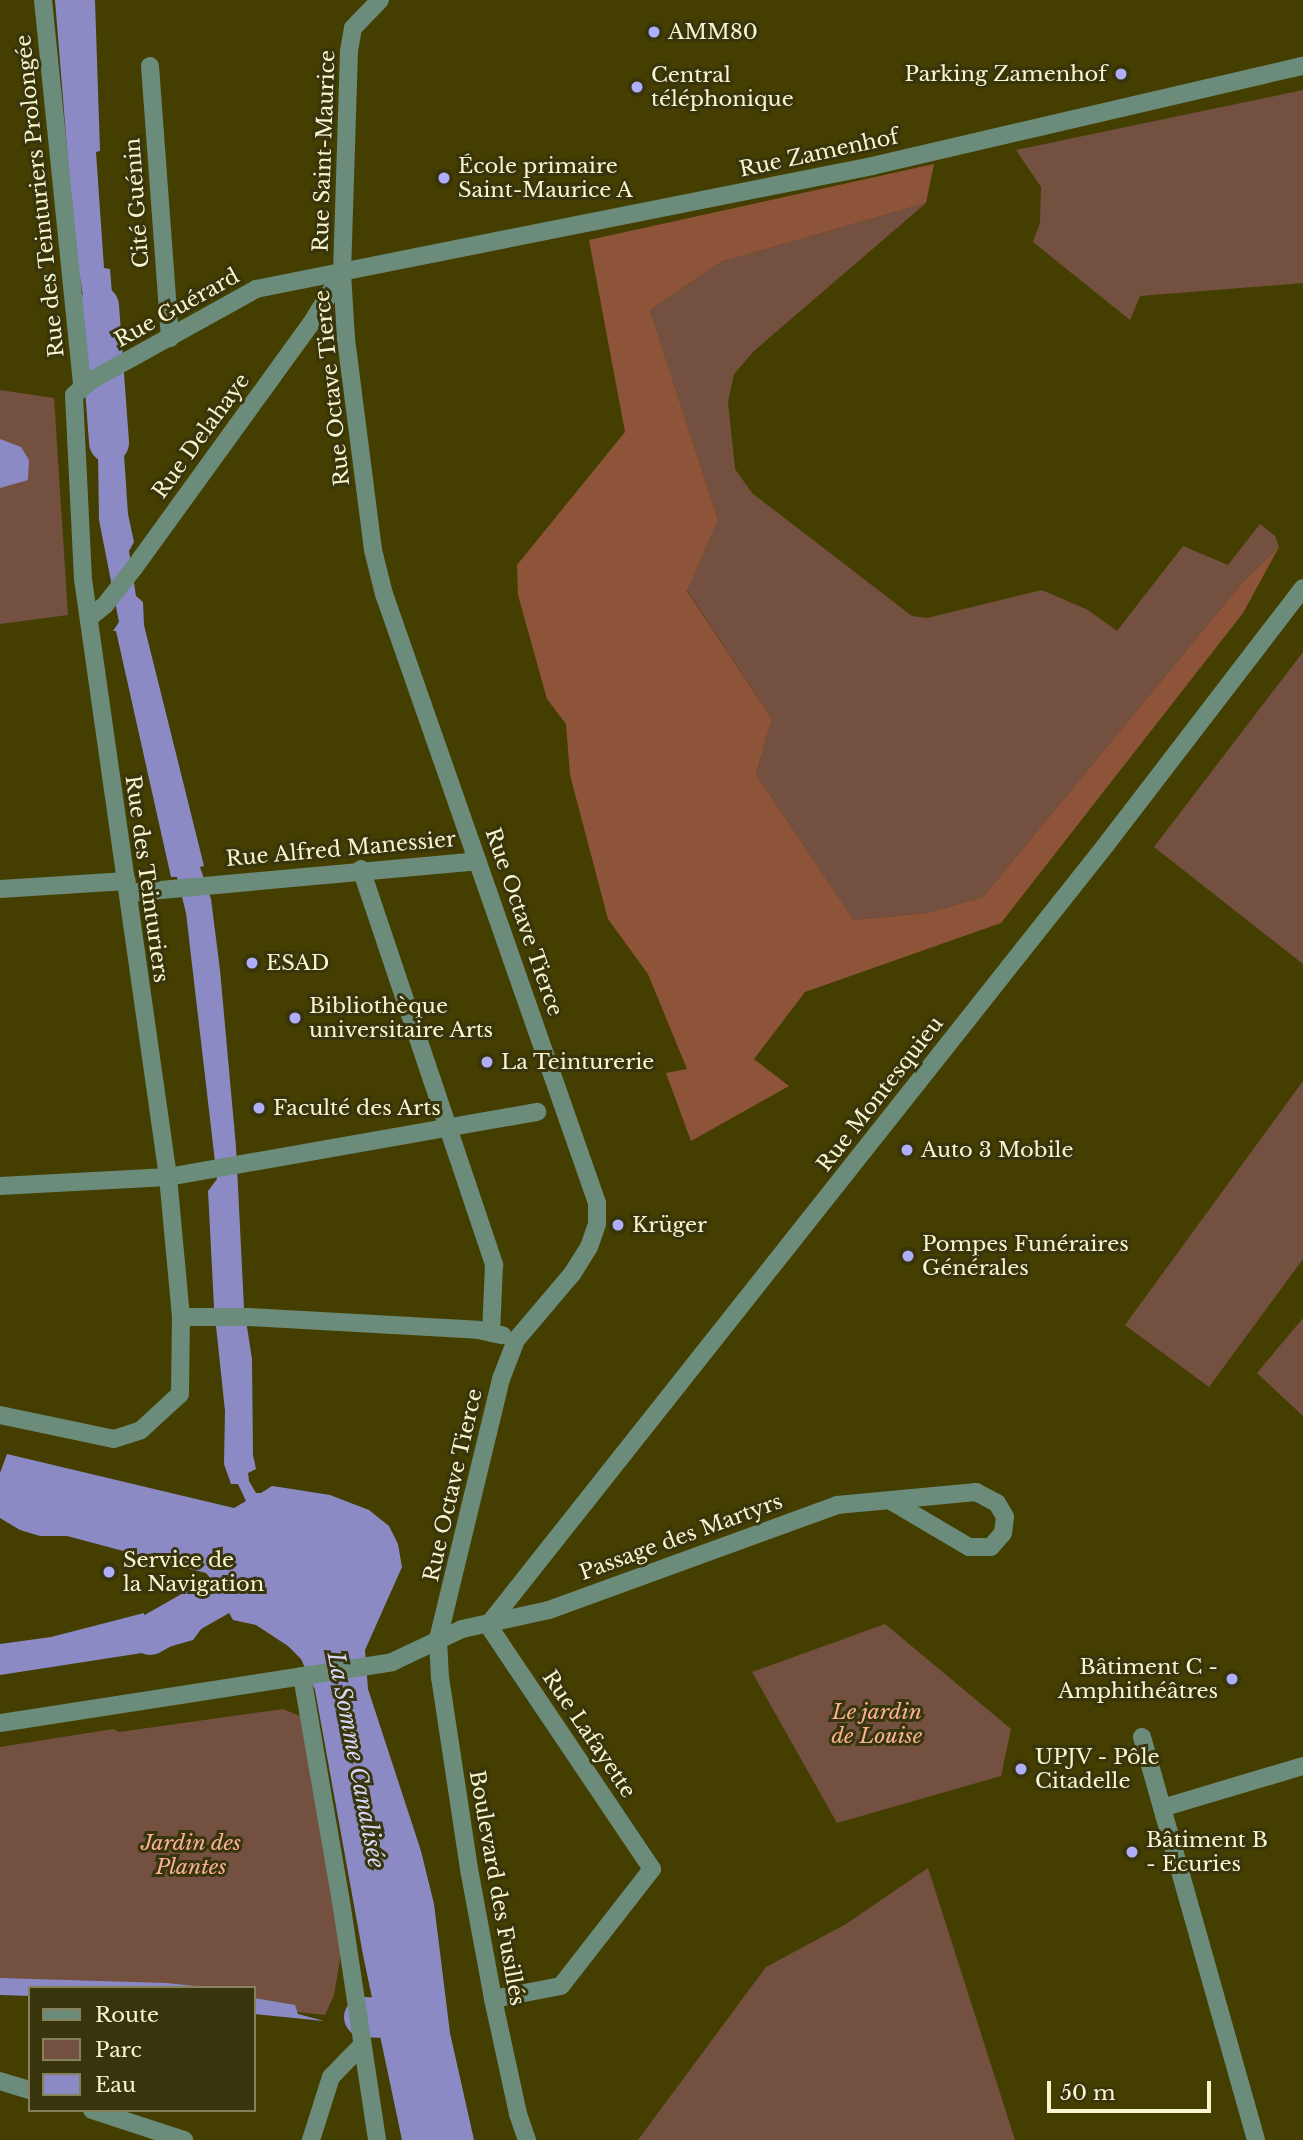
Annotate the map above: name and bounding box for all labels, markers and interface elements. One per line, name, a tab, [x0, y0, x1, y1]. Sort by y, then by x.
place label: AMM80	[668, 19, 758, 45]
marker: AMM80	[646, 24, 662, 40]
street label: Rue des Teinturiers Prolongée	[10, 33, 70, 359]
street label: Rue Saint-Maurice	[308, 50, 340, 252]
place label: Parking Zamenhof	[904, 61, 1107, 87]
place label: Central téléphonique	[651, 62, 794, 112]
marker: Parking Zamenhof	[1113, 66, 1129, 82]
marker: Central téléphonique	[629, 79, 645, 95]
street label: Rue Zamenhof	[737, 124, 901, 182]
street label: Cité Guénin	[120, 137, 154, 269]
place label: École primaire Saint-Maurice A	[458, 153, 634, 203]
marker: École primaire Saint-Maurice A	[436, 170, 452, 186]
street label: Rue Guérard	[110, 263, 244, 353]
street label: Rue Octave Tierce	[309, 288, 355, 488]
street label: Rue Delahaye	[147, 369, 255, 503]
street label: Rue des Teinturiers	[120, 774, 174, 984]
street label: Rue Octave Tierce	[480, 824, 568, 1020]
street label: Rue Alfred Manessier	[224, 826, 458, 872]
place label: ESAD	[266, 950, 329, 976]
marker: ESAD	[244, 955, 260, 971]
place label: Bibliothèque universitaire Arts	[309, 993, 494, 1043]
marker: Bibliothèque universitaire Arts	[287, 1010, 303, 1026]
street label: Rue Montesquieu	[812, 1011, 948, 1177]
place label: La Teinturerie	[501, 1049, 655, 1075]
marker: La Teinturerie	[479, 1054, 495, 1070]
place label: Faculté des Arts	[273, 1095, 442, 1121]
marker: Faculté des Arts	[251, 1100, 267, 1116]
place label: Auto 3 Mobile	[921, 1137, 1073, 1163]
marker: Auto 3 Mobile	[899, 1142, 915, 1158]
place label: Krüger	[632, 1212, 707, 1238]
marker: Krüger	[610, 1217, 626, 1233]
place label: Pompes Funéraires Générales	[922, 1231, 1129, 1281]
marker: Pompes Funéraires Générales	[900, 1248, 916, 1264]
street label: Rue Octave Tierce	[418, 1386, 488, 1584]
street label: Passage des Martyrs	[576, 1489, 786, 1585]
place label: Service de la Navigation	[123, 1547, 264, 1597]
marker: Service de la Navigation	[101, 1564, 117, 1580]
water label: La Somme Canalisée	[321, 1649, 391, 1871]
place label: Bâtiment C - Amphithéâtres	[1058, 1654, 1218, 1704]
street label: Rue Lafayette	[537, 1665, 641, 1803]
marker: Bâtiment C - Amphithéâtres	[1224, 1671, 1240, 1687]
park label: Le jardin de Louise	[832, 1699, 922, 1749]
place label: UPJV - Pôle Citadelle	[1035, 1744, 1160, 1794]
marker: UPJV - Pôle Citadelle	[1013, 1761, 1029, 1777]
street label: Boulevard des Fusillés	[464, 1768, 530, 2008]
place label: Bâtiment B - Ecuries	[1146, 1827, 1268, 1877]
park label: Jardin des Plantes	[141, 1830, 241, 1880]
marker: Bâtiment B - Ecuries	[1124, 1844, 1140, 1860]
legend	[28, 1986, 256, 2112]
text: Route	[95, 2002, 159, 2028]
text: Parc	[95, 2037, 142, 2063]
scale bar	[1051, 2066, 1216, 2110]
text: Eau	[95, 2072, 136, 2098]
text: 50 m	[1060, 2080, 1115, 2106]

